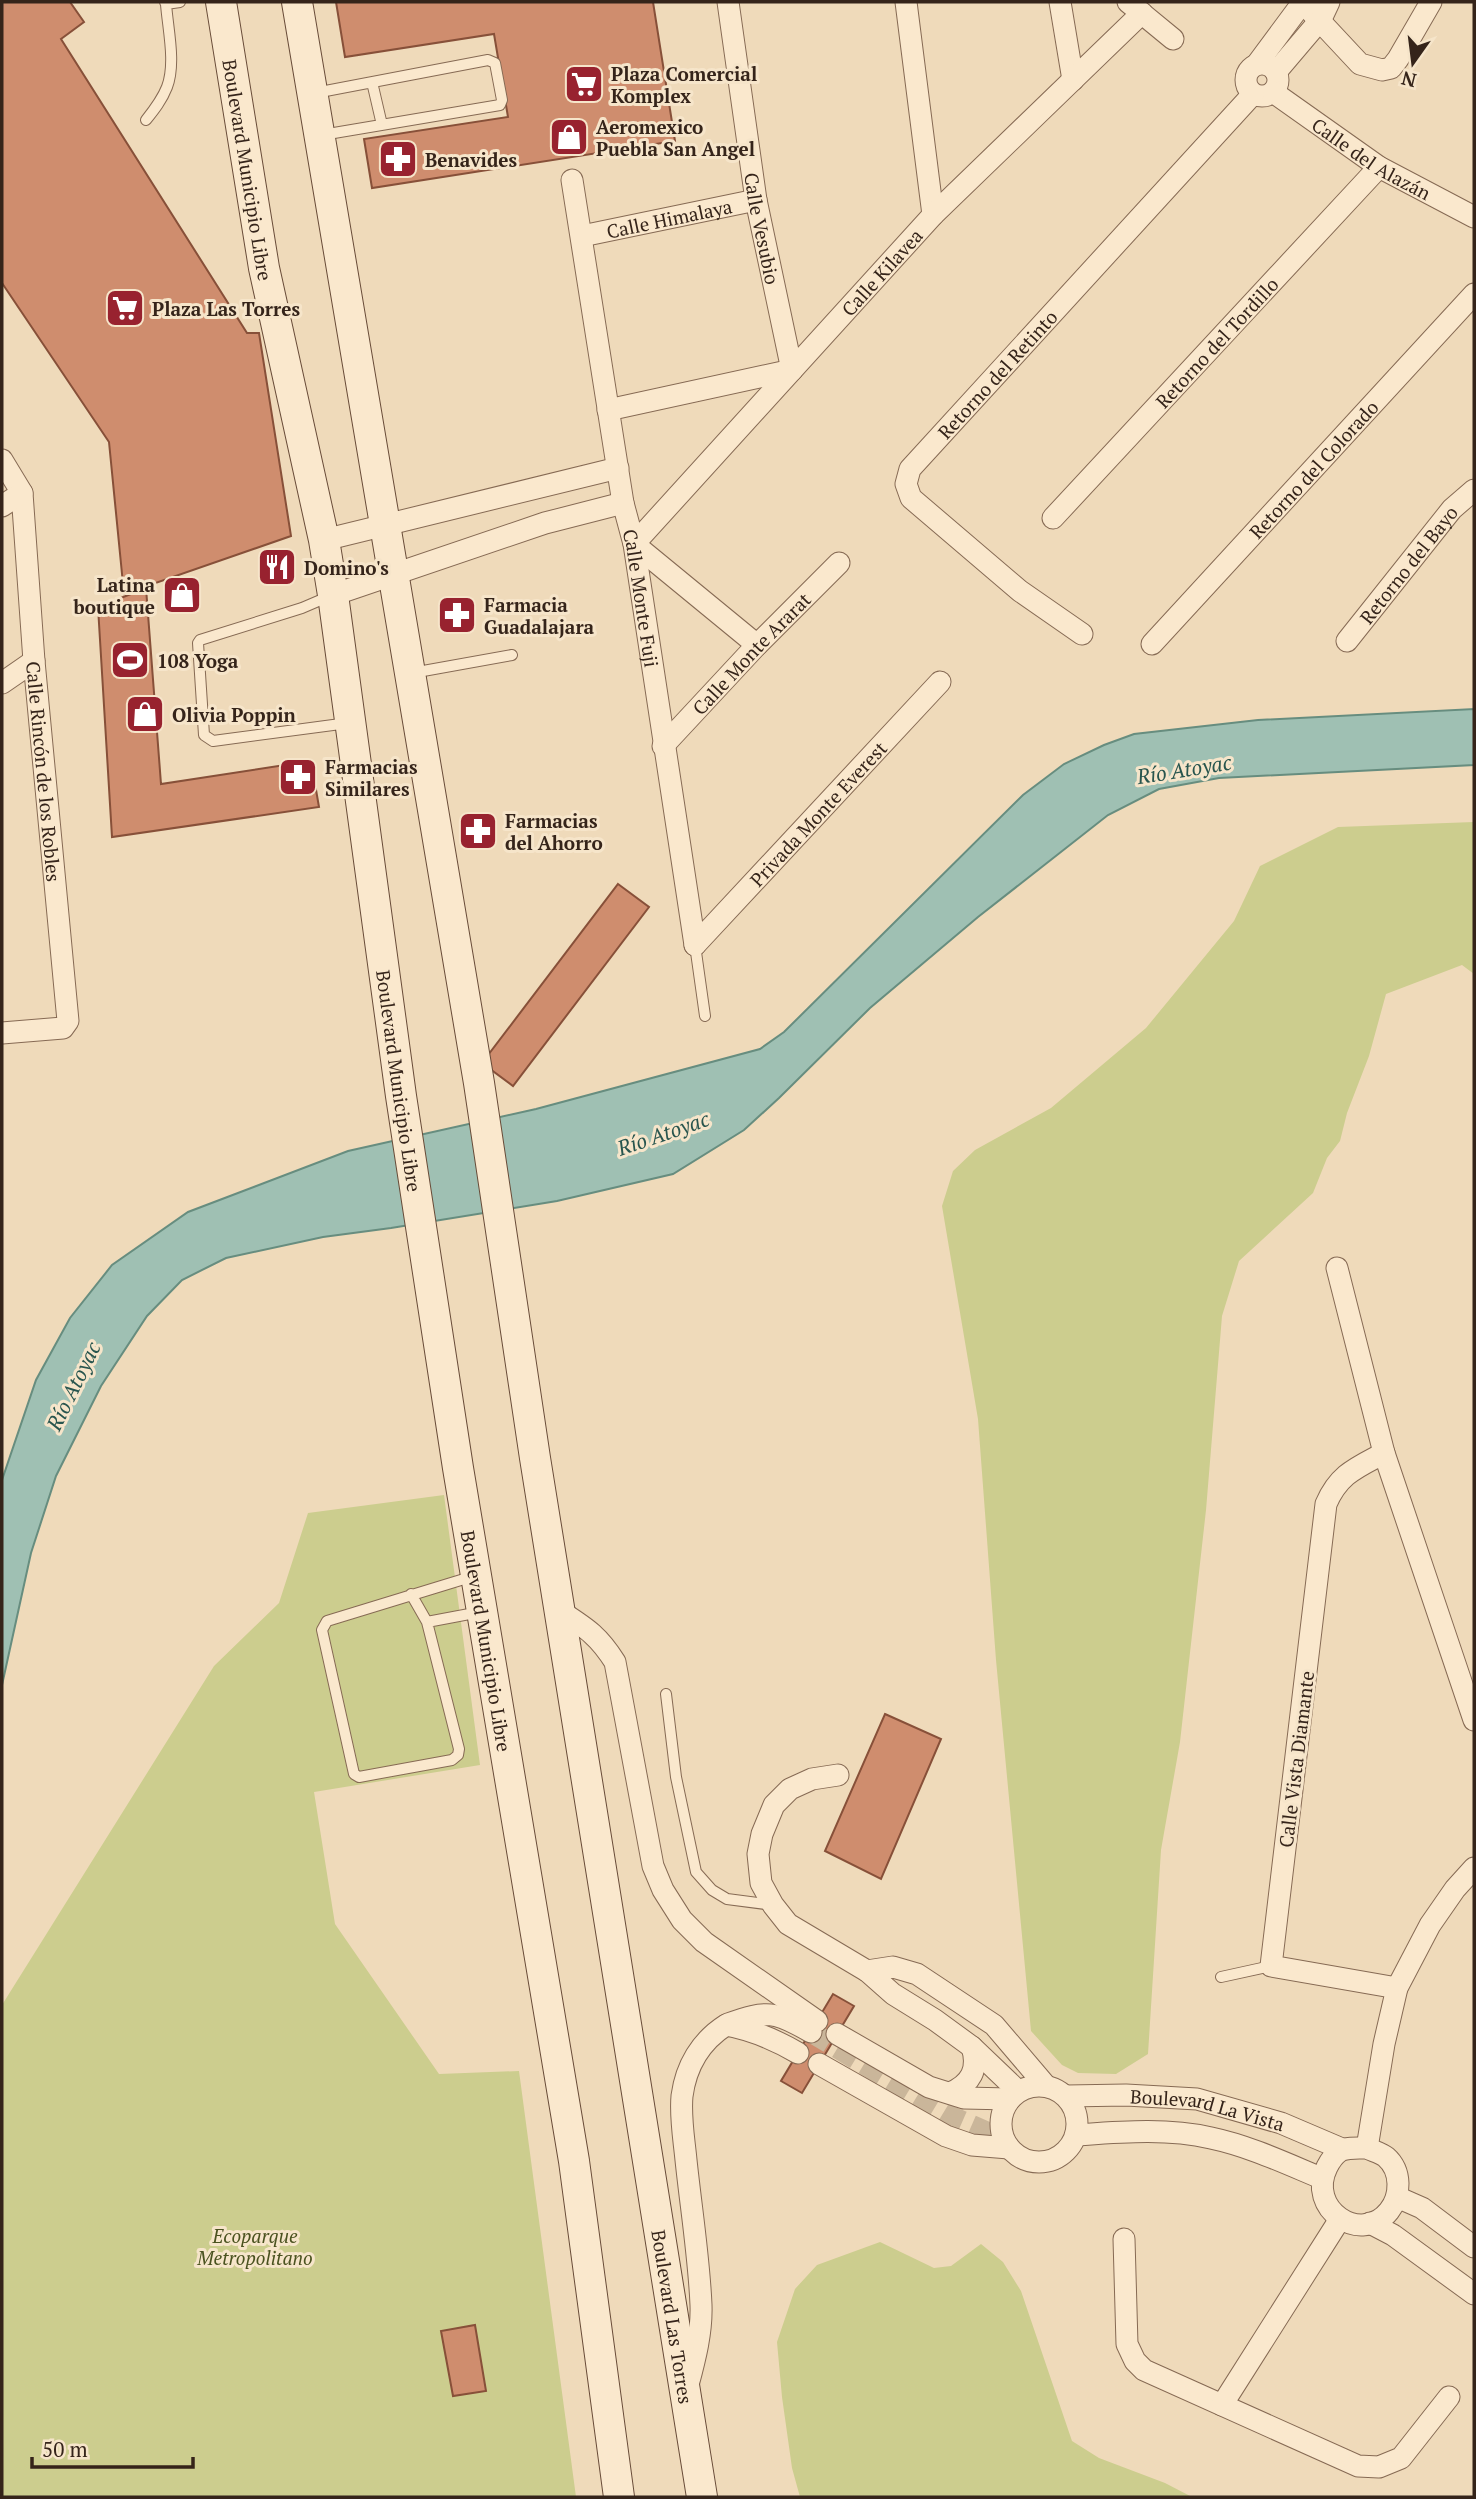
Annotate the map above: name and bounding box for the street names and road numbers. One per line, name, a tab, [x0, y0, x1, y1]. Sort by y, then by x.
street label: Boulevard Municipio Libre	[218, 57, 279, 283]
street label: Calle del Alazán	[1307, 111, 1435, 205]
street label: Calle Vesubio	[740, 171, 786, 287]
street label: Calle Himalaya	[604, 193, 735, 243]
street label: Calle Kilavea	[835, 223, 928, 321]
street label: Retorno del Tordillo	[1149, 271, 1283, 413]
street label: Retorno del Retinto	[932, 304, 1062, 444]
street label: Retorno del Colorado	[1243, 394, 1383, 543]
street label: Retorno del Bayo	[1353, 500, 1463, 629]
street label: Calle Monte Fuji	[618, 526, 665, 669]
street label: Calle Monte Ararat	[686, 586, 816, 720]
street label: Calle Rincón de los Robles	[22, 660, 67, 883]
street label: Privada Monte Everest	[744, 735, 892, 891]
street label: Boulevard Municipio Libre	[372, 968, 428, 1193]
street label: Boulevard Municipio Libre	[456, 1528, 518, 1753]
street label: Calle Vista Diamante	[1273, 1669, 1319, 1849]
street label: Boulevard La Vista	[1130, 2083, 1288, 2136]
street label: Boulevard Las Torres	[647, 2228, 699, 2406]

